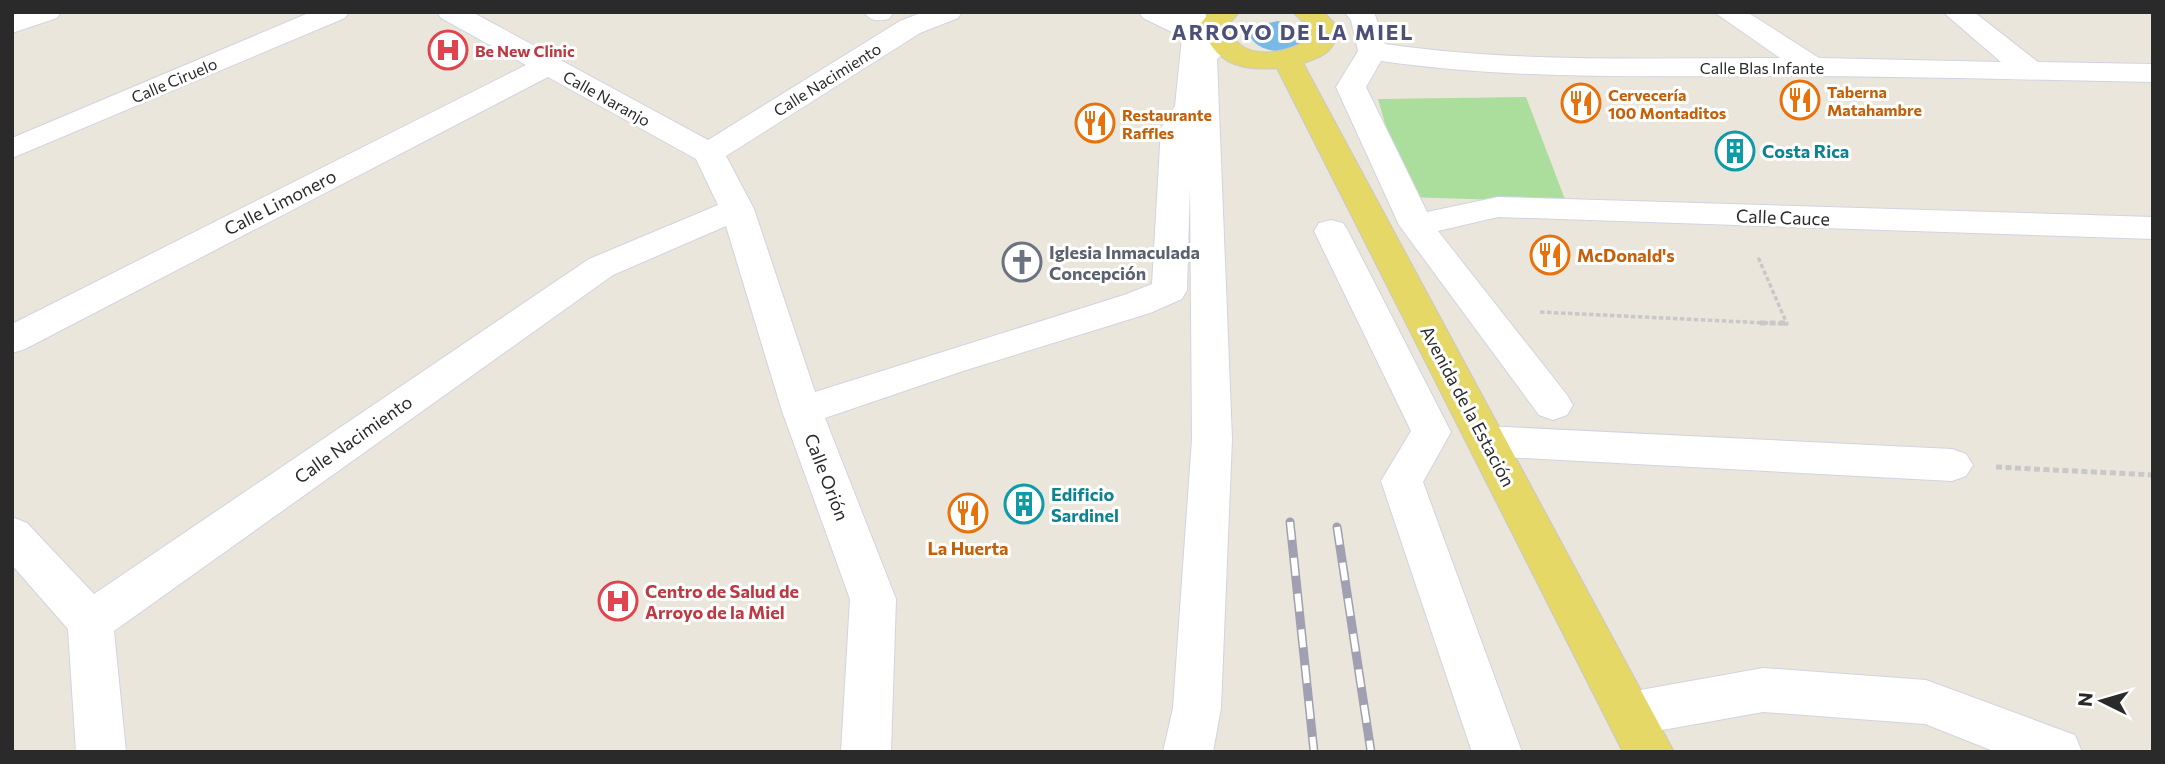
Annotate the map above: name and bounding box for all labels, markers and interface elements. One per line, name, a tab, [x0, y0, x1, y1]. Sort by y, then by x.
district label: ARROYO DE LA MIEL	[1172, 19, 1414, 44]
hospital icon: Be New Clinic	[427, 29, 469, 71]
street label: Calle Nacimiento	[770, 38, 884, 120]
place label: Be New Clinic	[475, 41, 575, 60]
street label: Calle Ciruelo	[128, 53, 220, 107]
street label: Calle Blas Infante	[1700, 58, 1824, 77]
street label: Calle Naranjo	[560, 66, 654, 130]
restaurant icon: Taberna Matahambre	[1779, 79, 1821, 121]
restaurant icon: Cervecería 100 Montaditos	[1560, 82, 1602, 124]
place label: Taberna Matahambre	[1827, 82, 1922, 119]
place label: Cervecería 100 Montaditos	[1608, 85, 1726, 122]
restaurant icon: Restaurante Raffles	[1074, 102, 1116, 144]
place label: Restaurante Raffles	[1122, 105, 1212, 142]
building icon: Costa Rica	[1714, 130, 1756, 172]
place label: Costa Rica	[1762, 140, 1849, 162]
street label: Calle Limonero	[220, 164, 340, 240]
street label: Calle Cauce	[1736, 204, 1830, 230]
restaurant icon: McDonald's	[1529, 234, 1571, 276]
church icon: Iglesia Inmaculada Concepción	[1001, 241, 1043, 283]
place label: Iglesia Inmaculada Concepción	[1049, 241, 1200, 284]
place label: McDonald's	[1577, 244, 1675, 266]
street label: Avenida de la Estación	[1416, 322, 1520, 490]
street label: Calle Nacimiento	[290, 390, 416, 488]
street label: Calle Orión	[800, 430, 854, 524]
building icon: Edificio Sardinel	[1003, 483, 1045, 525]
place label: Edificio Sardinel	[1051, 483, 1119, 526]
restaurant icon: La Huerta	[947, 492, 989, 534]
place label: La Huerta	[927, 537, 1009, 559]
hospital icon: Centro de Salud de Arroyo de la Miel	[597, 580, 639, 622]
place label: Centro de Salud de Arroyo de la Miel	[645, 580, 799, 623]
north arrow	[2067, 666, 2137, 736]
text: N	[2072, 691, 2097, 708]

